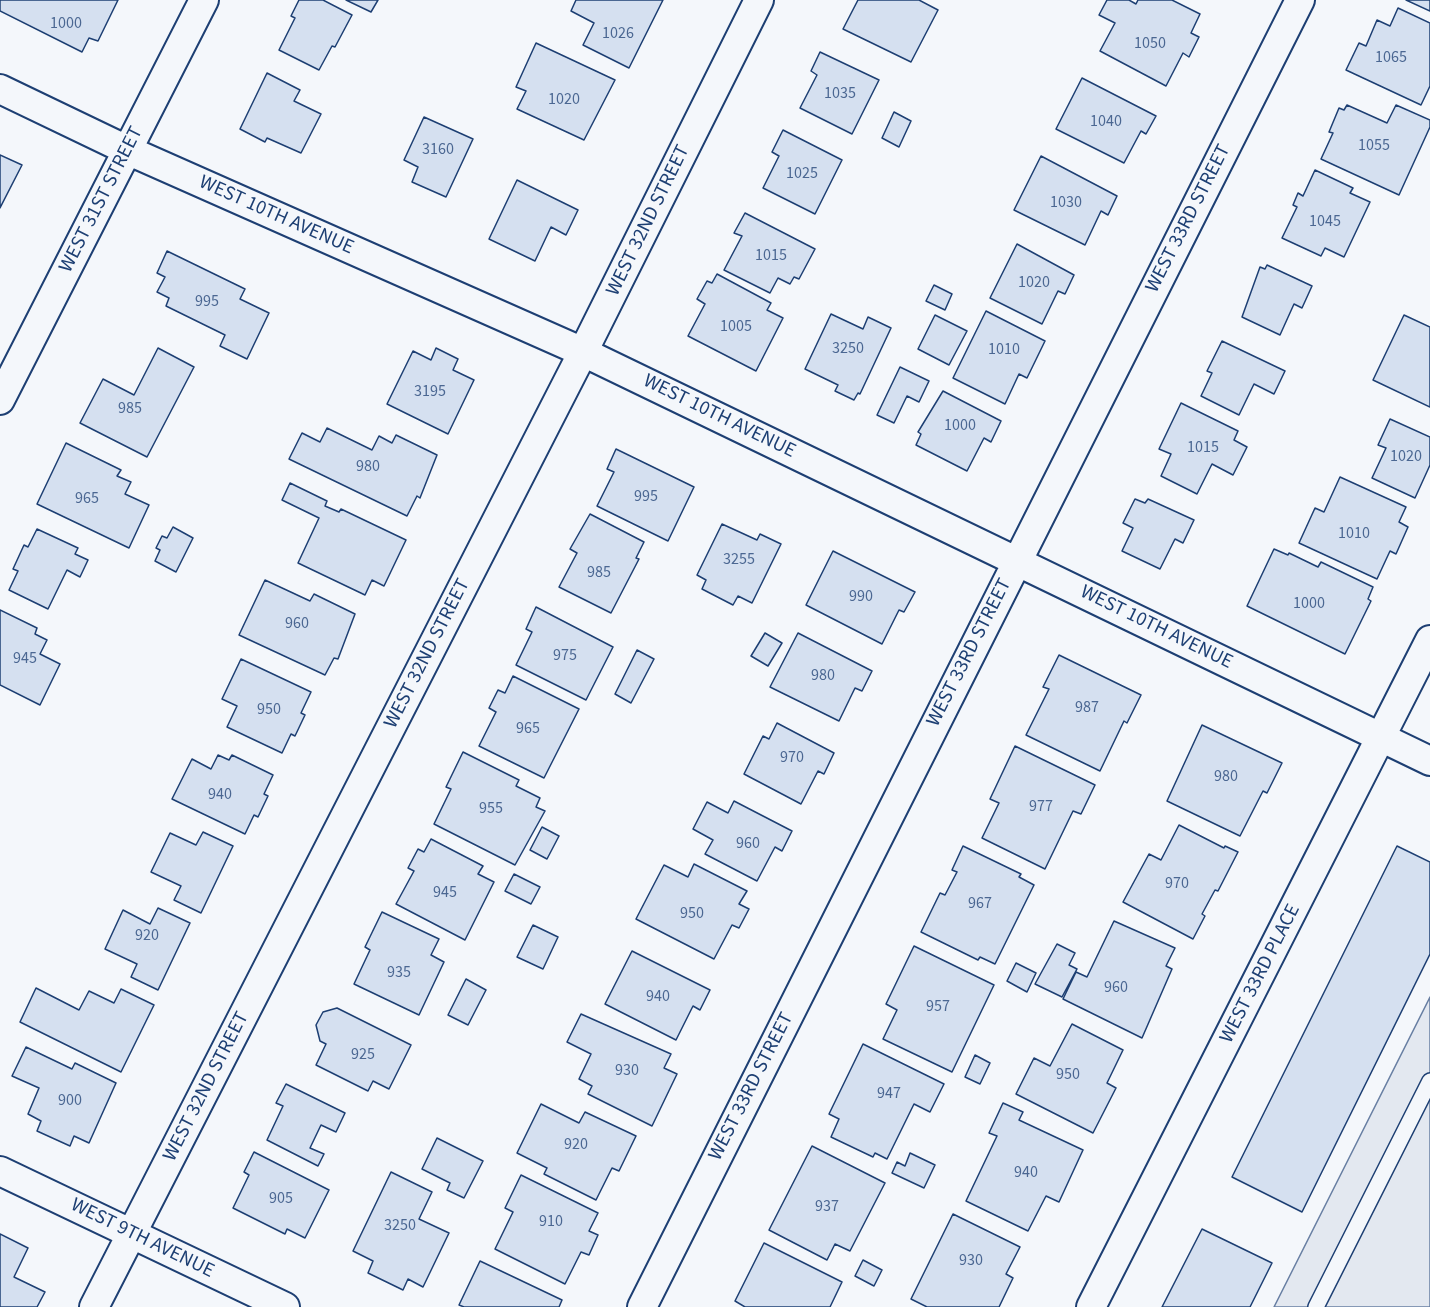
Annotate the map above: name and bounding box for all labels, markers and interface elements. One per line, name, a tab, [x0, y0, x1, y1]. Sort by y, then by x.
house number: 1000	[50, 14, 82, 34]
house number: 1026	[602, 24, 634, 44]
house number: 1050	[1134, 34, 1166, 54]
house number: 1065	[1375, 48, 1407, 68]
house number: 1035	[824, 84, 856, 104]
house number: 1020	[548, 90, 580, 110]
house number: 1040	[1090, 112, 1122, 132]
street label: WEST 31ST STREET	[55, 123, 149, 277]
house number: 1055	[1358, 136, 1390, 156]
house number: 3160	[422, 140, 454, 160]
street label: WEST 33RD STREET	[1141, 141, 1237, 297]
street label: WEST 32ND STREET	[602, 142, 696, 300]
house number: 1025	[786, 164, 818, 184]
street label: WEST 10TH AVENUE	[195, 171, 357, 261]
house number: 1030	[1050, 193, 1082, 213]
house number: 1045	[1309, 212, 1341, 232]
house number: 1015	[755, 246, 787, 266]
house number: 1020	[1018, 273, 1050, 293]
house number: 995	[195, 292, 219, 312]
house number: 1005	[720, 317, 752, 337]
house number: 3250	[832, 339, 864, 359]
house number: 1010	[988, 340, 1020, 360]
street label: WEST 10TH AVENUE	[639, 370, 799, 464]
house number: 3195	[414, 382, 446, 402]
house number: 985	[118, 399, 142, 419]
house number: 1000	[944, 416, 976, 436]
house number: 1015	[1187, 438, 1219, 458]
house number: 1020	[1390, 447, 1422, 467]
house number: 980	[356, 457, 380, 477]
house number: 995	[634, 487, 658, 507]
house number: 965	[75, 489, 99, 509]
house number: 1010	[1338, 524, 1370, 544]
house number: 3255	[723, 550, 755, 570]
house number: 985	[587, 563, 611, 583]
street label: WEST 32ND STREET	[380, 575, 476, 733]
street label: WEST 33RD STREET	[922, 575, 1018, 731]
street label: WEST 10TH AVENUE	[1076, 581, 1236, 675]
house number: 990	[849, 587, 873, 607]
house number: 1000	[1293, 594, 1325, 614]
house number: 960	[285, 614, 309, 634]
house number: 975	[553, 646, 577, 666]
house number: 945	[13, 649, 37, 669]
house number: 980	[811, 666, 835, 686]
house number: 987	[1075, 698, 1099, 718]
house number: 950	[257, 700, 281, 720]
house number: 965	[516, 719, 540, 739]
house number: 970	[780, 748, 804, 768]
house number: 980	[1214, 767, 1238, 787]
house number: 940	[208, 785, 232, 805]
house number: 977	[1029, 797, 1053, 817]
house number: 955	[479, 799, 503, 819]
house number: 960	[736, 834, 760, 854]
house number: 970	[1165, 874, 1189, 894]
house number: 945	[433, 883, 457, 903]
house number: 967	[968, 894, 992, 914]
street label: WEST 33RD PLACE	[1216, 901, 1306, 1047]
house number: 950	[680, 904, 704, 924]
house number: 920	[135, 926, 159, 946]
house number: 935	[387, 963, 411, 983]
house number: 960	[1104, 978, 1128, 998]
house number: 940	[646, 987, 670, 1007]
house number: 957	[926, 997, 950, 1017]
street label: WEST 32ND STREET	[159, 1008, 255, 1166]
street label: WEST 33RD STREET	[704, 1009, 800, 1165]
house number: 925	[351, 1045, 375, 1065]
house number: 930	[615, 1061, 639, 1081]
house number: 950	[1056, 1065, 1080, 1085]
house number: 947	[877, 1084, 901, 1104]
house number: 900	[58, 1091, 82, 1111]
house number: 920	[564, 1135, 588, 1155]
house number: 940	[1014, 1163, 1038, 1183]
house number: 905	[269, 1189, 293, 1209]
street label: WEST 9TH AVENUE	[66, 1194, 218, 1284]
house number: 937	[815, 1197, 839, 1217]
house number: 910	[539, 1212, 563, 1232]
house number: 3250	[384, 1216, 416, 1236]
house number: 930	[959, 1251, 983, 1271]

